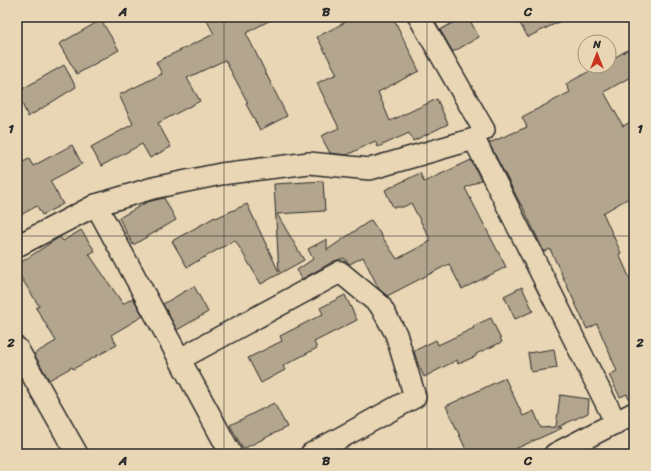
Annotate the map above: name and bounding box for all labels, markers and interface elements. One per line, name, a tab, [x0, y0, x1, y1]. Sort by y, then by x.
text: A	[118, 0, 127, 23]
text: B	[322, 0, 331, 23]
text: C	[523, 0, 533, 23]
north arrow	[577, 34, 617, 74]
text: N	[592, 35, 601, 54]
text: 1	[8, 117, 14, 140]
text: 1	[637, 117, 643, 140]
text: 2	[6, 331, 15, 354]
text: 2	[635, 331, 644, 354]
text: A	[118, 449, 127, 471]
text: B	[322, 449, 331, 471]
text: C	[523, 449, 533, 471]

